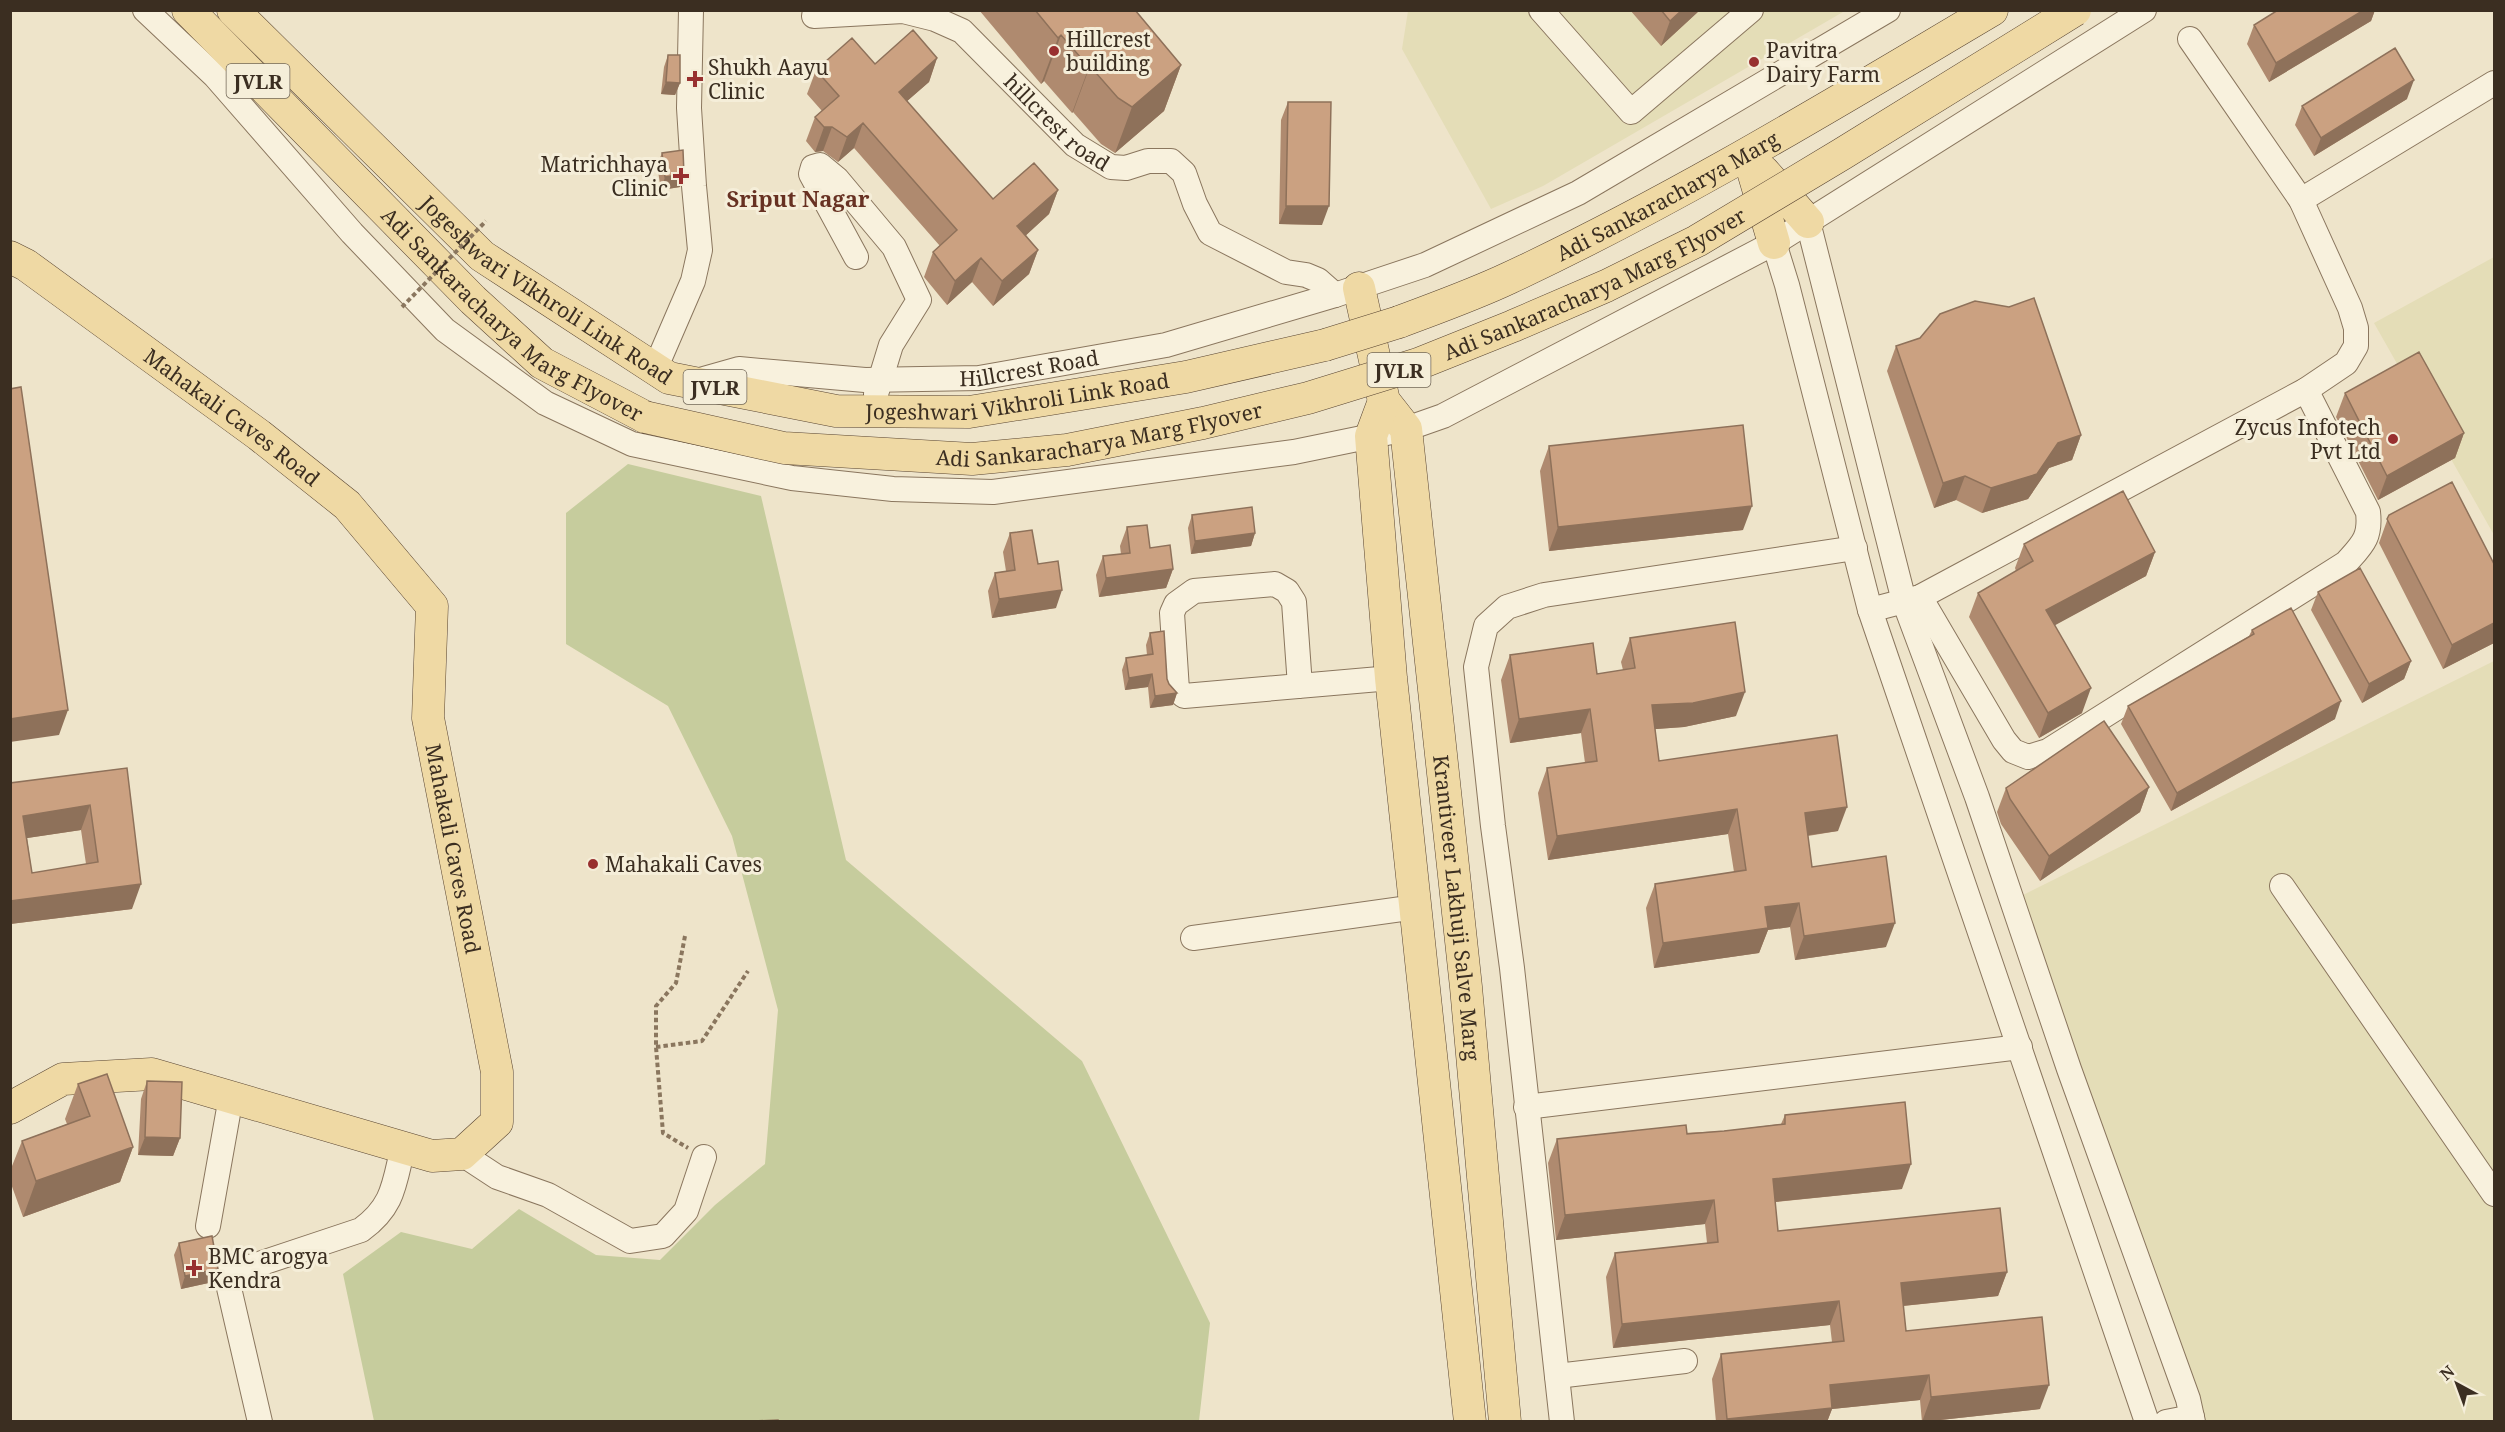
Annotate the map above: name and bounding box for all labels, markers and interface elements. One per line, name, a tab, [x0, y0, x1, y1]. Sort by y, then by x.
place label: Hillcrest building	[1066, 25, 1151, 77]
place label: Pavitra Dairy Farm	[1766, 36, 1880, 88]
marker: Hillcrest building	[1047, 44, 1061, 58]
place label: Shukh Aayu Clinic	[708, 53, 829, 105]
marker: Pavitra Dairy Farm	[1747, 55, 1761, 69]
road number: JVLR	[226, 64, 290, 98]
street label: hillcrest road	[998, 68, 1115, 177]
marker: Shukh Aayu Clinic	[686, 70, 704, 88]
street label: Adi Sankaracharya Marg	[1551, 124, 1784, 267]
place label: Matrichhaya Clinic	[540, 150, 668, 202]
marker: Matrichhaya Clinic	[672, 167, 690, 185]
district label: Sriput Nagar	[726, 183, 870, 213]
street label: Jogeshwari Vikhroli Link Road	[414, 188, 678, 391]
street label: Adi Sankaracharya Marg Flyover	[375, 201, 648, 428]
street label: Adi Sankaracharya Marg Flyover	[1439, 201, 1751, 366]
street label: Mahakali Caves Road	[138, 342, 326, 492]
street label: Hillcrest Road	[959, 343, 1101, 392]
road number: JVLR	[1368, 353, 1430, 387]
street label: Jogeshwari Vikhroli Link Road	[864, 366, 1171, 426]
road number: JVLR	[684, 370, 746, 404]
street label: Adi Sankaracharya Marg Flyover	[935, 395, 1265, 473]
place label: Zycus Infotech Pvt Ltd	[2235, 413, 2381, 465]
marker: Zycus Infotech Pvt Ltd	[2386, 432, 2400, 446]
street label: Mahakali Caves Road	[419, 741, 488, 956]
street label: Krantiveer Lakhuji Salve Marg	[1427, 753, 1487, 1063]
place label: Mahakali Caves	[605, 850, 762, 878]
marker: Mahakali Caves	[586, 857, 600, 871]
place label: BMC arogya Kendra	[208, 1242, 329, 1294]
marker: BMC arogya Kendra	[185, 1259, 203, 1277]
north arrow	[2427, 1354, 2487, 1414]
text: N	[2435, 1360, 2459, 1385]

